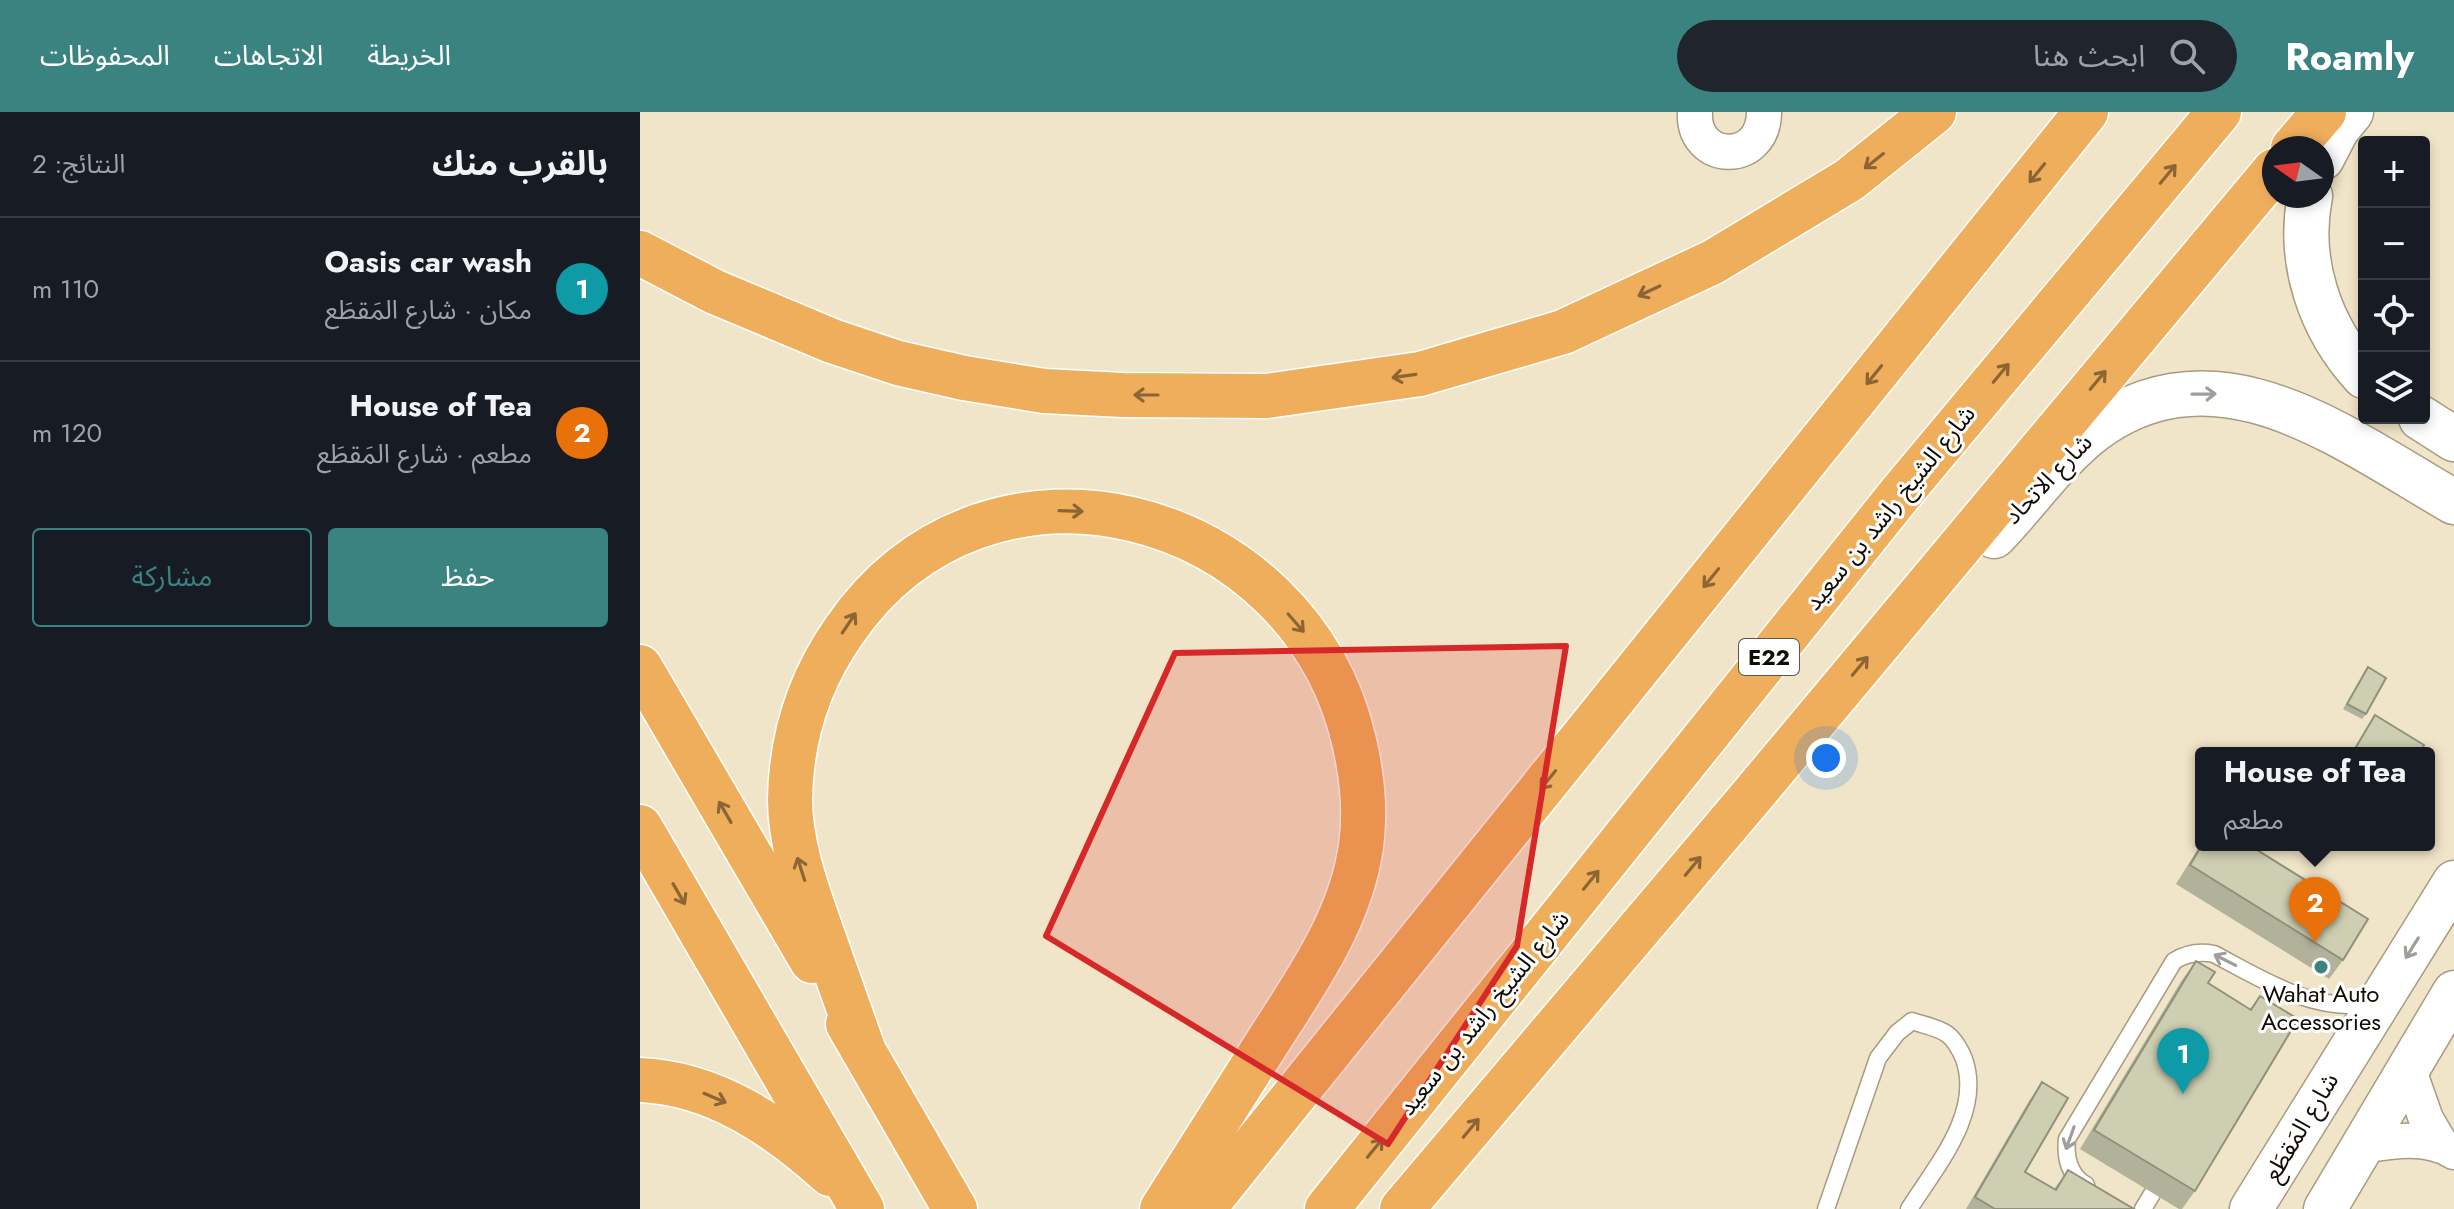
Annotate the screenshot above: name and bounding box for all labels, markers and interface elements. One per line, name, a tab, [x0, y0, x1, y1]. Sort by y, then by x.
search box	[1677, 20, 2237, 92]
text: Roamly	[2285, 29, 2414, 84]
text: ابحث هنا	[2033, 34, 2145, 77]
icon: search	[2165, 34, 2209, 78]
text: المحفوظات	[40, 35, 170, 76]
text: الاتجاهات	[214, 35, 323, 76]
text: الخريطة	[367, 35, 451, 76]
north arrow	[2262, 136, 2334, 208]
map controls	[2358, 136, 2430, 424]
button: +	[2358, 136, 2430, 208]
text: بالقرب منك	[432, 139, 608, 188]
text: النتائج: 2	[32, 145, 125, 183]
one-way arrow	[1864, 153, 1885, 170]
one-way arrow	[2028, 162, 2046, 183]
one-way arrow	[2159, 164, 2177, 184]
button: −	[2358, 208, 2430, 280]
text: Oasis car wash	[324, 240, 532, 283]
text: 110 m	[32, 270, 99, 308]
text: 1	[575, 270, 589, 308]
button: locate	[2358, 280, 2430, 352]
one-way arrow	[1638, 285, 1662, 300]
text: مكان · شارع المَقطَع	[325, 291, 532, 329]
button: layers	[2358, 352, 2430, 424]
one-way arrow	[1992, 363, 2010, 384]
one-way arrow	[1865, 364, 1883, 385]
one-way arrow	[1392, 369, 1418, 384]
one-way arrow	[2089, 371, 2107, 391]
text: House of Tea	[349, 384, 532, 427]
one-way arrow	[2190, 386, 2217, 401]
one-way arrow	[1133, 387, 1160, 403]
street label: شارع الشيخ راشد بن سعيد	[1796, 398, 1983, 618]
text: 120 m	[32, 414, 102, 452]
text: 2	[573, 414, 591, 452]
street label: شارع الاتحاد	[1995, 425, 2100, 532]
text: مطعم · شارع المَقطَع	[317, 435, 532, 473]
one-way arrow	[1058, 503, 1084, 518]
button: مشاركة	[32, 528, 312, 627]
button: حفظ	[328, 528, 608, 627]
one-way arrow	[1702, 567, 1720, 588]
one-way arrow	[841, 613, 857, 635]
one-way arrow	[1287, 613, 1305, 633]
road number: E22	[1739, 639, 1799, 675]
one-way arrow	[1851, 657, 1869, 677]
your location	[1806, 738, 1846, 778]
popup	[2195, 747, 2435, 851]
text: House of Tea	[2224, 750, 2406, 793]
one-way arrow	[1539, 769, 1557, 790]
one-way arrow	[717, 801, 733, 824]
text: مطعم	[2224, 801, 2284, 839]
one-way arrow	[1684, 856, 1702, 876]
one-way arrow	[793, 857, 808, 883]
one-way arrow	[1582, 870, 1599, 891]
pin: 2	[2289, 877, 2341, 943]
one-way arrow	[672, 882, 687, 906]
street label: شارع الشيخ راشد بن سعيد	[1390, 903, 1577, 1123]
one-way arrow	[2404, 936, 2421, 958]
one-way arrow	[2213, 952, 2237, 968]
marker: Wahat Auto Accessories	[2312, 958, 2330, 976]
place label: Wahat Auto Accessories	[2261, 976, 2381, 1039]
pin: 1	[2157, 1028, 2209, 1094]
street label: شارع المَقطَع	[2254, 1066, 2347, 1188]
one-way arrow	[703, 1092, 727, 1107]
one-way arrow	[1462, 1118, 1480, 1139]
one-way arrow	[2062, 1125, 2077, 1149]
one-way arrow	[1367, 1138, 1384, 1159]

